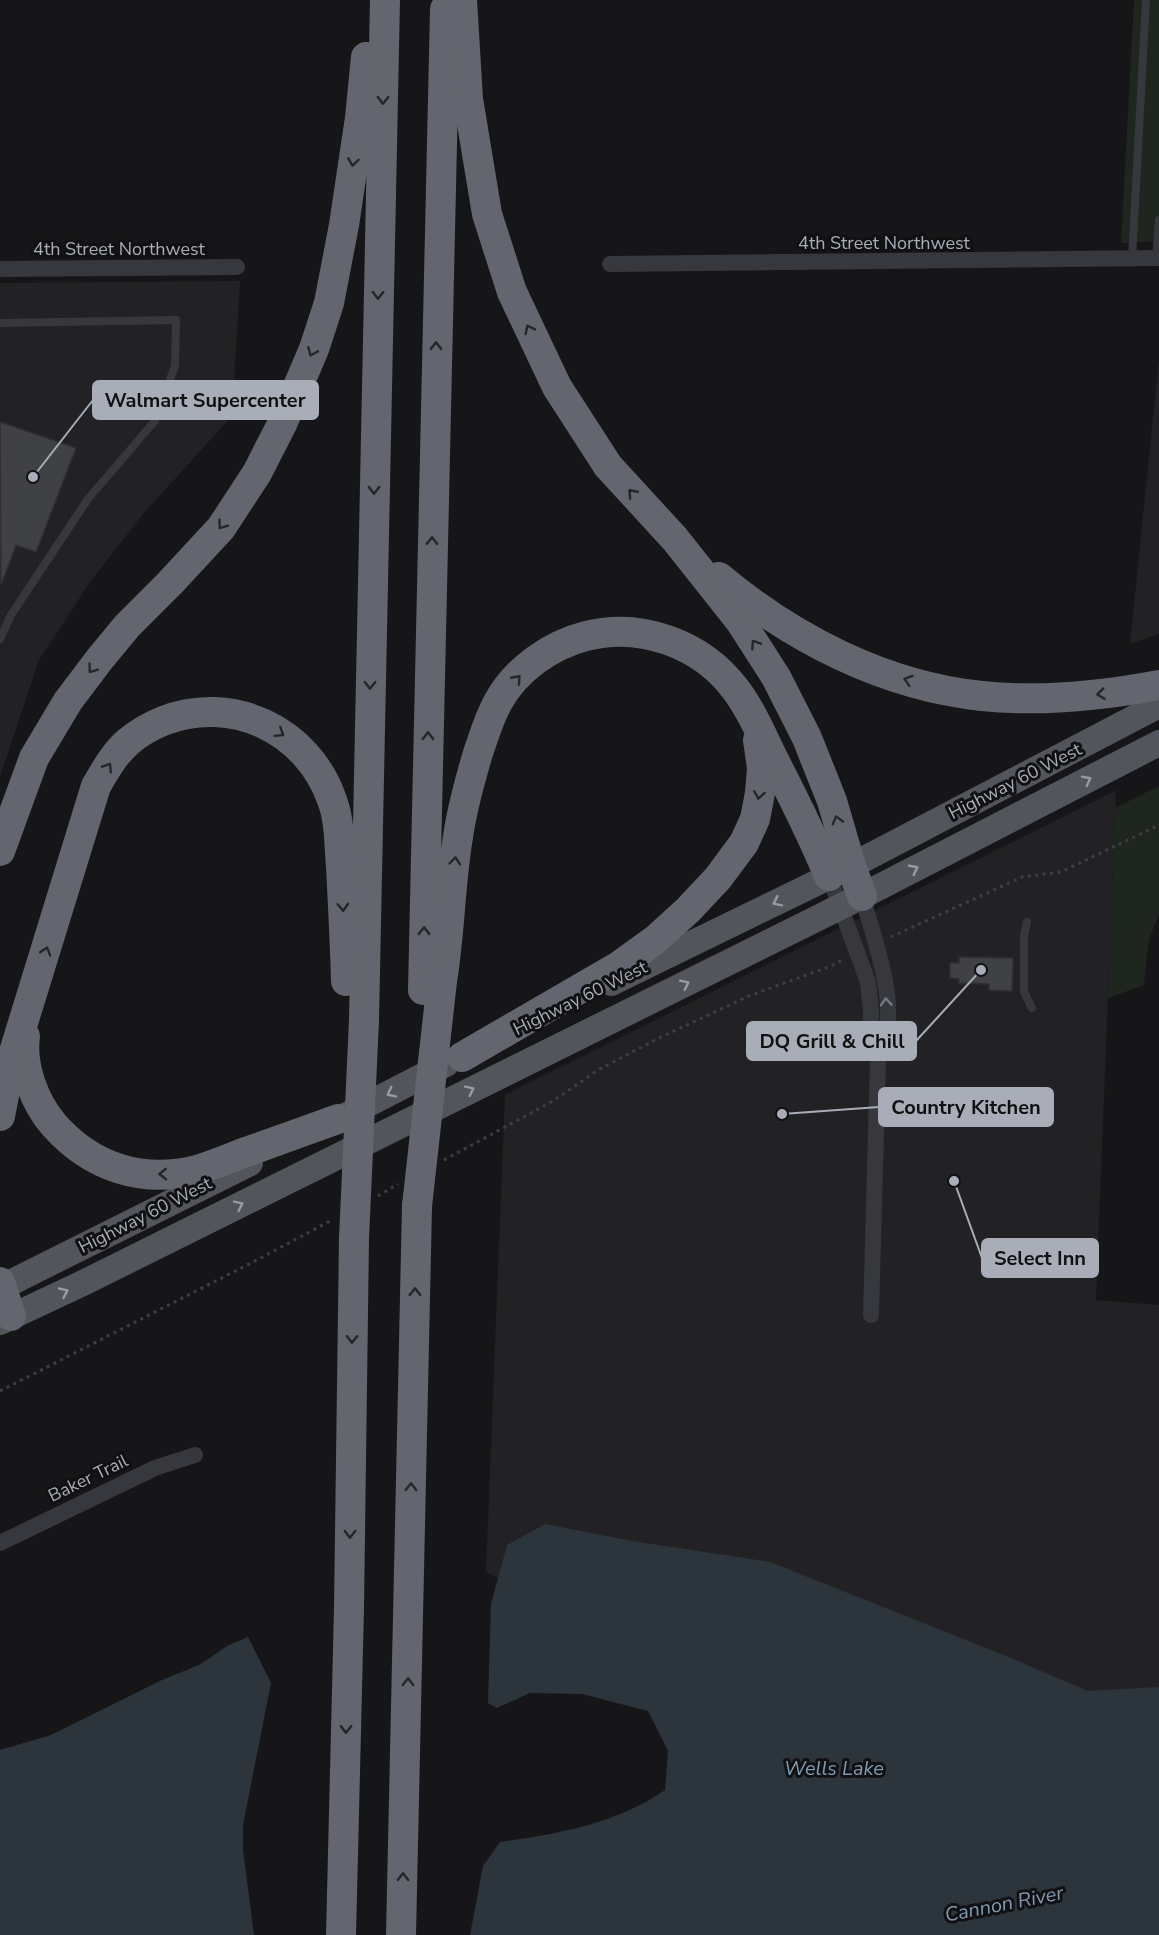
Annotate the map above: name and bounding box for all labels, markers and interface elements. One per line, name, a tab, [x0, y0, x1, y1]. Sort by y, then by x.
one-way arrow	[377, 96, 389, 105]
one-way arrow	[348, 158, 360, 167]
street label: 4th Street Northwest	[798, 231, 971, 255]
street label: 4th Street Northwest	[33, 237, 206, 261]
one-way arrow	[372, 291, 385, 300]
one-way arrow	[525, 324, 537, 335]
one-way arrow	[430, 342, 443, 351]
one-way arrow	[307, 346, 319, 357]
callout: Walmart Supercenter	[93, 381, 318, 419]
text: Walmart Supercenter	[104, 387, 306, 414]
one-way arrow	[368, 486, 380, 495]
one-way arrow	[628, 489, 639, 500]
one-way arrow	[219, 518, 230, 529]
one-way arrow	[426, 537, 438, 546]
one-way arrow	[751, 640, 762, 651]
one-way arrow	[88, 663, 99, 674]
one-way arrow	[510, 675, 521, 685]
one-way arrow	[903, 675, 914, 687]
one-way arrow	[364, 681, 376, 690]
one-way arrow	[1097, 687, 1106, 700]
one-way arrow	[274, 725, 284, 737]
one-way arrow	[422, 732, 434, 741]
street label: Highway 60 West	[944, 737, 1086, 825]
one-way arrow	[101, 762, 112, 773]
one-way arrow	[1081, 776, 1092, 787]
one-way arrow	[753, 790, 766, 800]
one-way arrow	[832, 815, 844, 826]
one-way arrow	[448, 856, 461, 865]
one-way arrow	[908, 865, 918, 876]
one-way arrow	[772, 895, 783, 907]
one-way arrow	[336, 903, 349, 912]
one-way arrow	[418, 927, 431, 936]
one-way arrow	[39, 946, 51, 956]
street label: Highway 60 West	[509, 955, 652, 1041]
one-way arrow	[679, 979, 690, 991]
one-way arrow	[880, 998, 893, 1007]
callout: DQ Grill & Chill	[747, 1022, 916, 1060]
text: DQ Grill & Chill	[759, 1028, 905, 1055]
one-way arrow	[386, 1085, 397, 1097]
one-way arrow	[464, 1086, 475, 1098]
callout: Country Kitchen	[879, 1088, 1053, 1126]
text: Country Kitchen	[891, 1094, 1041, 1121]
one-way arrow	[159, 1168, 168, 1180]
street label: Highway 60 West	[74, 1171, 216, 1259]
one-way arrow	[233, 1201, 244, 1213]
callout: Select Inn	[982, 1239, 1098, 1277]
text: Select Inn	[994, 1245, 1086, 1272]
one-way arrow	[58, 1287, 69, 1299]
one-way arrow	[409, 1287, 421, 1296]
one-way arrow	[346, 1334, 359, 1343]
street label: Baker Trail	[44, 1448, 133, 1508]
one-way arrow	[405, 1482, 418, 1491]
one-way arrow	[344, 1529, 356, 1538]
one-way arrow	[401, 1677, 414, 1686]
one-way arrow	[340, 1724, 352, 1733]
water label: Wells Lake	[784, 1755, 884, 1782]
one-way arrow	[396, 1872, 409, 1881]
water label: Cannon River	[943, 1879, 1066, 1929]

